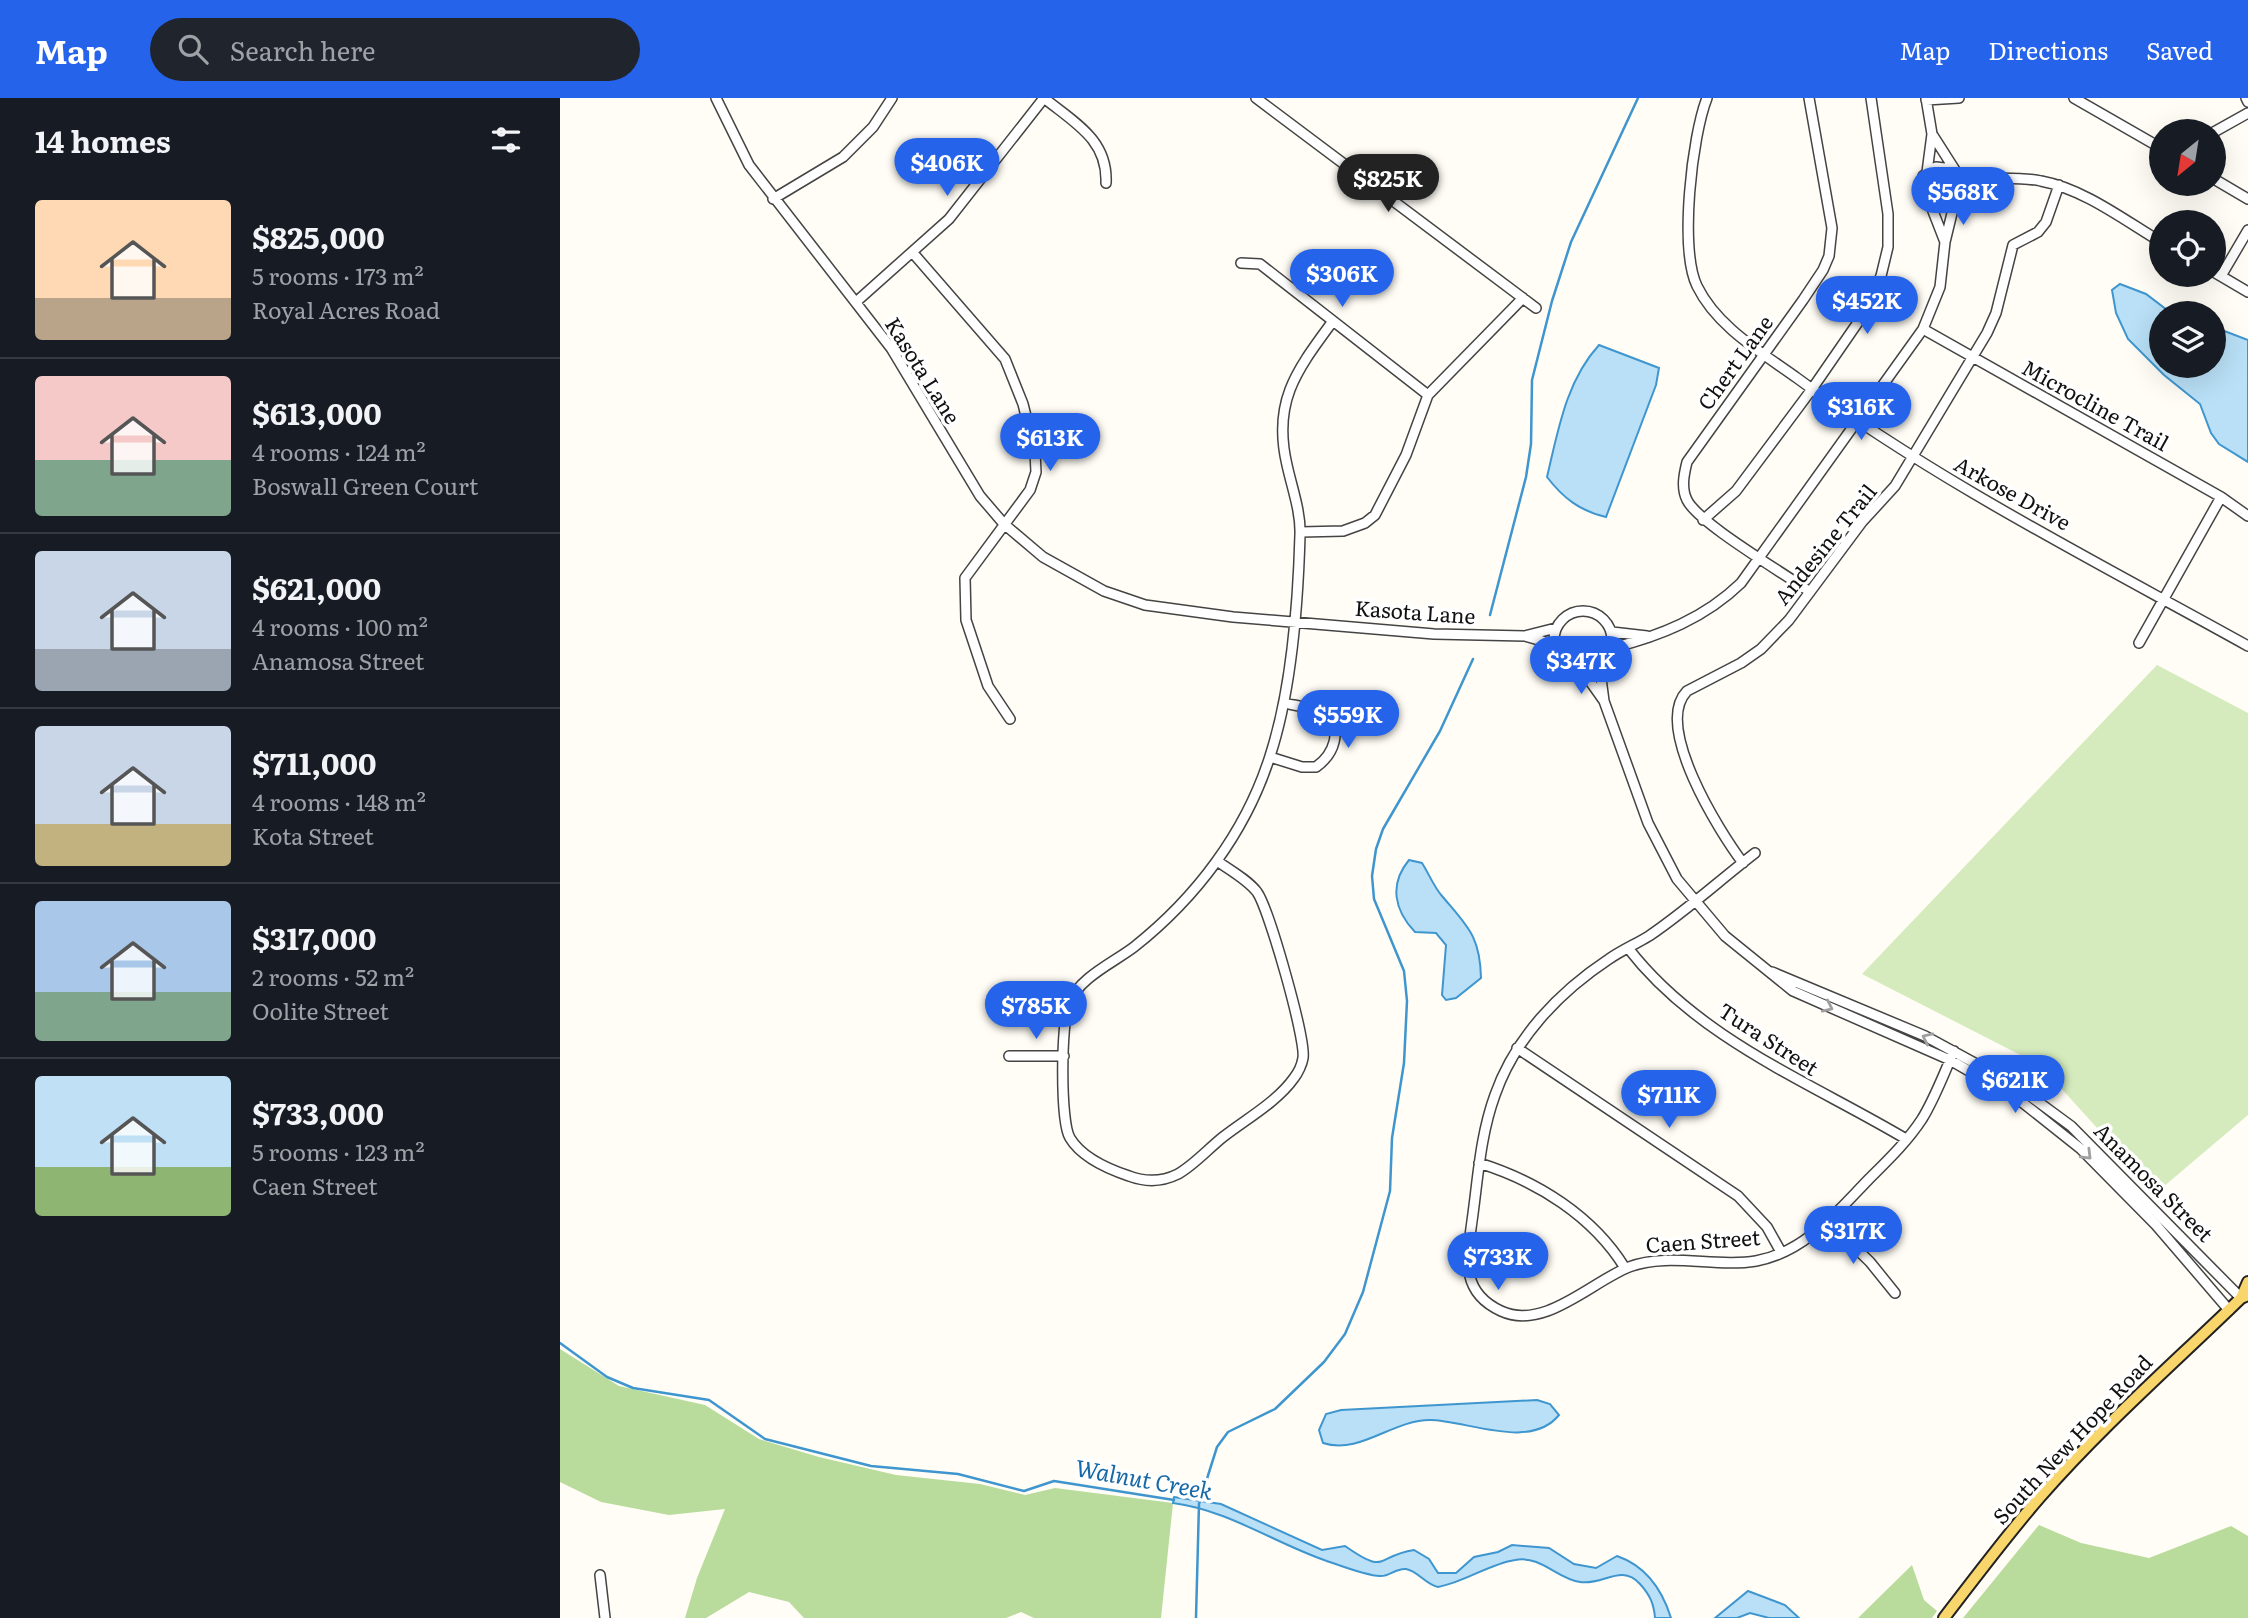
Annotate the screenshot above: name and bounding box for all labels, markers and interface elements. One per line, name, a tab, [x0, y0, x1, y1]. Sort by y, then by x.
search box	[150, 18, 640, 81]
text: Map	[35, 25, 108, 74]
icon: search	[174, 30, 212, 68]
text: Search here	[230, 30, 376, 69]
text: Map	[1899, 32, 1950, 67]
text: Directions	[1988, 32, 2108, 67]
text: Saved	[2146, 32, 2213, 67]
text: 14 homes	[35, 118, 171, 162]
north arrow	[2149, 119, 2226, 196]
map controls	[2149, 119, 2226, 378]
icon: filters	[487, 121, 525, 159]
pin: $406K	[898, 139, 996, 198]
text: $406K	[910, 144, 984, 178]
pin: $825K	[1339, 155, 1437, 214]
text: $825K	[1353, 160, 1423, 194]
pin: $568K	[1914, 167, 2012, 227]
text: $568K	[1927, 173, 1999, 207]
button: locate	[2149, 210, 2226, 287]
text: $825,000	[252, 214, 385, 258]
icon: home	[91, 228, 175, 312]
pin: $306K	[1293, 250, 1391, 309]
text: $306K	[1306, 255, 1378, 289]
text: 5 rooms · 173 m²	[252, 258, 424, 292]
pin: $452K	[1818, 276, 1916, 336]
text: $452K	[1832, 282, 1902, 316]
text: Royal Acres Road	[252, 292, 440, 326]
button: layers	[2149, 301, 2226, 378]
street label: Chert Lane	[1689, 308, 1779, 415]
street label: Kasota Lane	[879, 310, 969, 429]
street label: Microcline Trail	[2017, 351, 2175, 457]
pin: $316K	[1812, 382, 1910, 442]
text: $316K	[1827, 388, 1895, 422]
text: $613,000	[252, 390, 382, 434]
icon: home	[91, 404, 175, 488]
pin: $613K	[1001, 414, 1099, 473]
text: $613K	[1016, 419, 1084, 453]
text: 4 rooms · 124 m²	[252, 434, 426, 468]
street label: Arkose Drive	[1949, 447, 2077, 537]
text: Boswall Green Court	[252, 468, 478, 502]
street label: Andesine Trail	[1766, 476, 1883, 611]
text: $621,000	[252, 565, 381, 609]
icon: home	[91, 579, 175, 663]
street label: Kasota Lane	[1354, 591, 1477, 630]
text: 4 rooms · 100 m²	[252, 609, 428, 643]
pin: $347K	[1532, 636, 1630, 696]
text: $347K	[1546, 642, 1616, 676]
text: Anamosa Street	[252, 643, 424, 677]
pin: $559K	[1299, 690, 1397, 750]
text: $559K	[1313, 696, 1383, 730]
text: $711,000	[252, 740, 377, 784]
icon: home	[91, 754, 175, 838]
text: 4 rooms · 148 m²	[252, 784, 426, 818]
text: Kota Street	[252, 818, 374, 852]
text: $317,000	[252, 915, 377, 959]
icon: home	[91, 929, 175, 1013]
text: 2 rooms · 52 m²	[252, 959, 414, 993]
pin: $785K	[987, 982, 1085, 1041]
text: $785K	[1001, 987, 1071, 1021]
text: Oolite Street	[252, 993, 389, 1027]
street label: Tura Street	[1713, 994, 1826, 1082]
one-way arrow	[1821, 999, 1833, 1013]
one-way arrow	[1922, 1032, 1934, 1046]
pin: $621K	[1966, 1056, 2064, 1115]
text: $621K	[1981, 1061, 2049, 1095]
pin: $711K	[1620, 1070, 1718, 1130]
text: $711K	[1637, 1076, 1701, 1110]
text: $733,000	[252, 1090, 384, 1134]
icon: home	[91, 1104, 175, 1188]
street label: Anamosa Street	[2088, 1115, 2222, 1248]
text: 5 rooms · 123 m²	[252, 1134, 425, 1168]
one-way arrow	[2079, 1147, 2092, 1160]
text: Caen Street	[252, 1168, 377, 1202]
pin: $317K	[1804, 1206, 1902, 1266]
text: $317K	[1820, 1212, 1886, 1246]
street label: Caen Street	[1645, 1220, 1762, 1259]
pin: $733K	[1449, 1232, 1547, 1292]
text: $733K	[1463, 1238, 1533, 1272]
street label: South New Hope Road	[1984, 1346, 2158, 1530]
water label: Walnut Creek	[1073, 1449, 1216, 1507]

